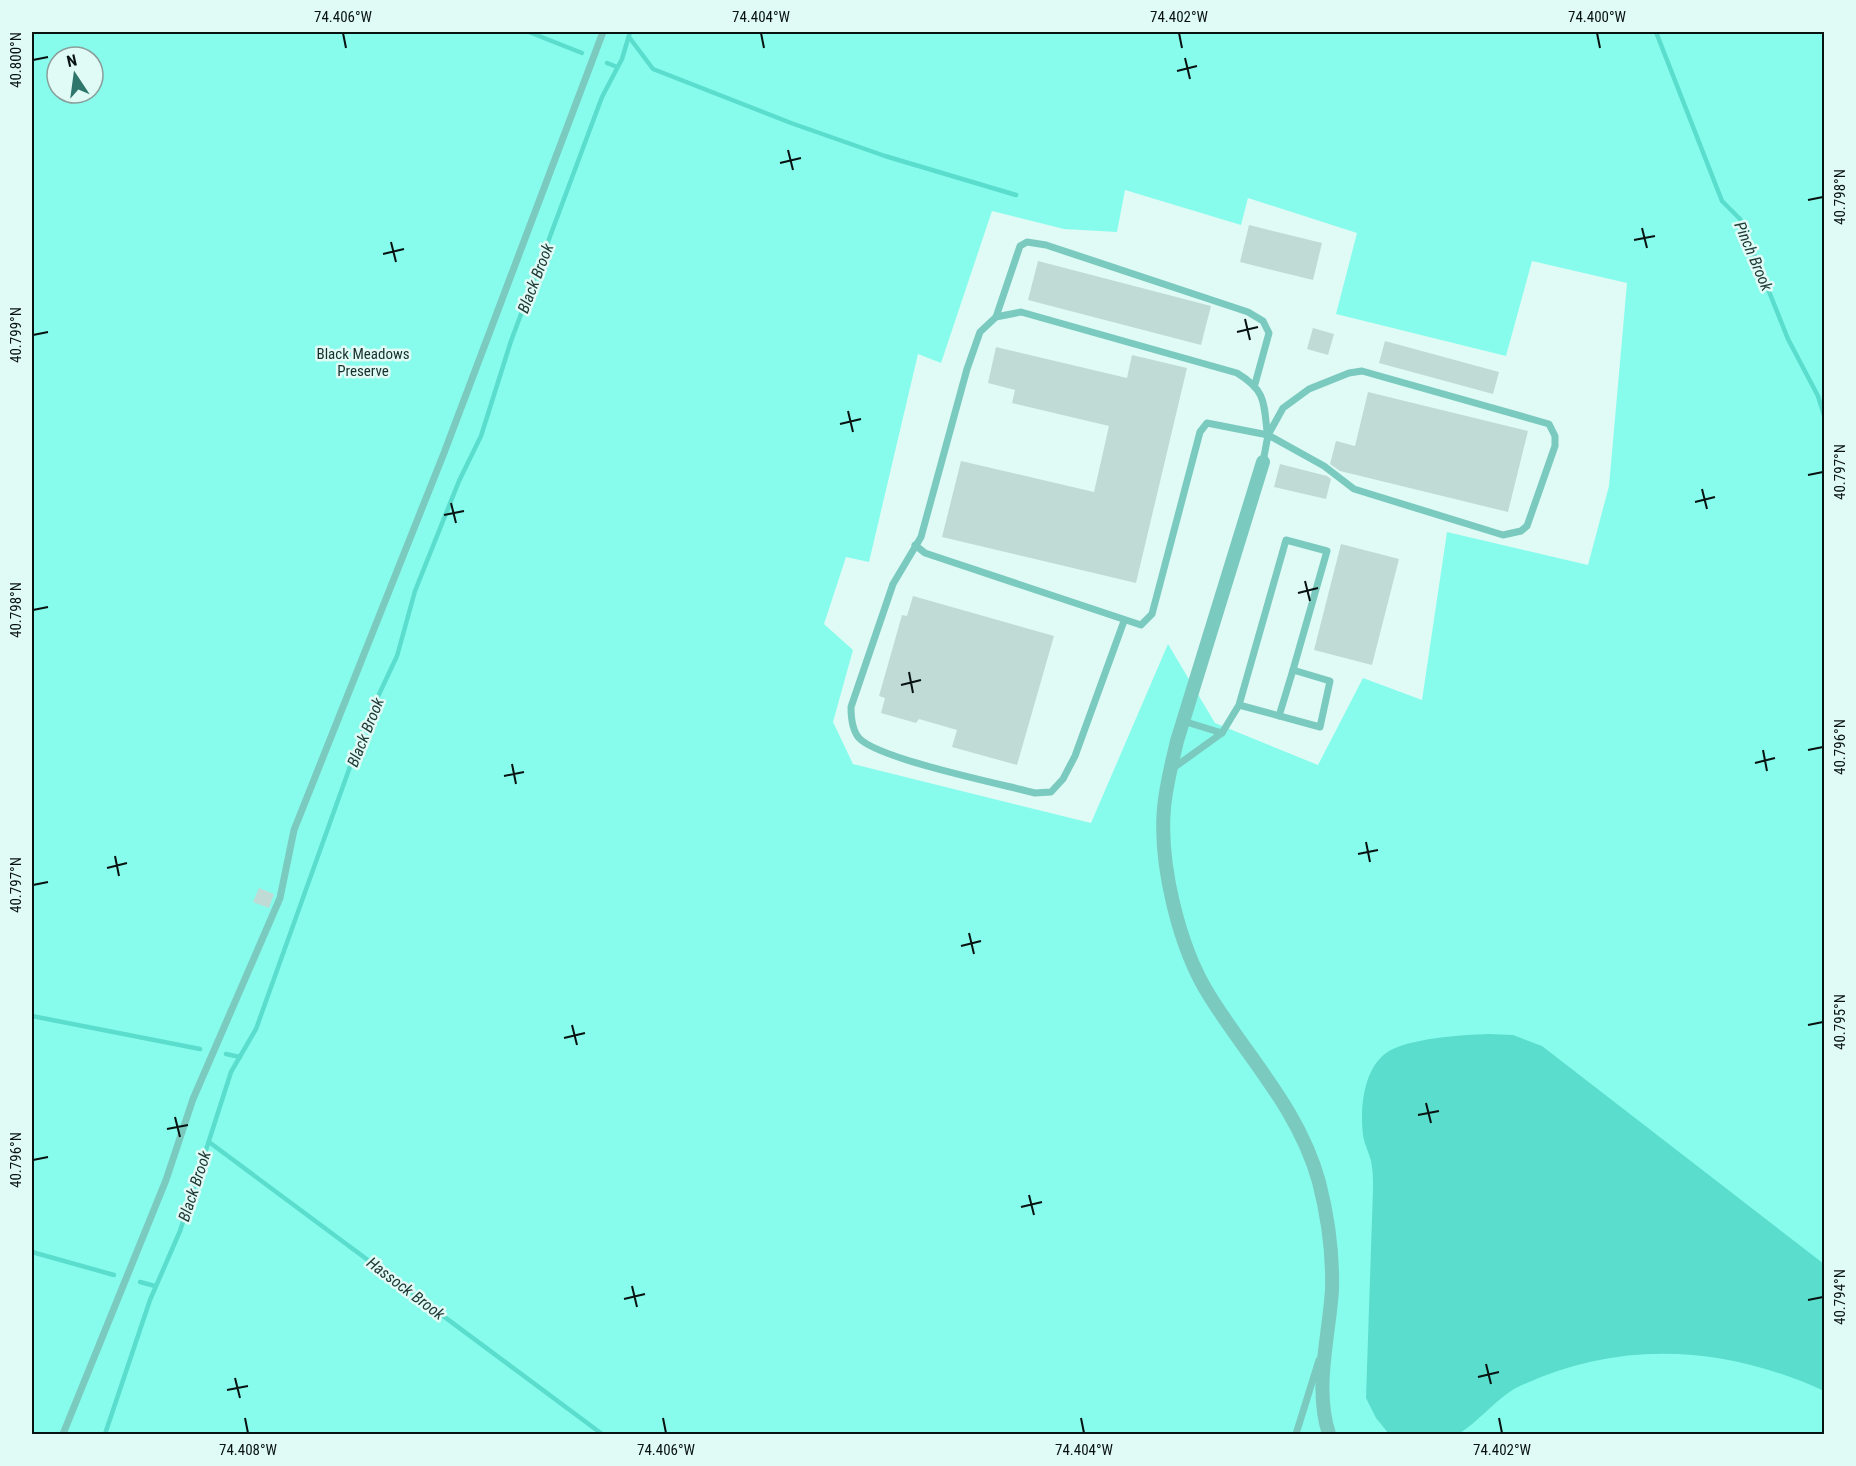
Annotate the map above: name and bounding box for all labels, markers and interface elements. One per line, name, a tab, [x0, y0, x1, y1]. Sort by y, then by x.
text: 74.406°W	[314, 8, 373, 26]
text: 74.404°W	[732, 8, 791, 26]
text: 74.402°W	[1150, 8, 1209, 26]
text: 74.400°W	[1568, 8, 1627, 26]
text: 40.800°N	[7, 32, 25, 88]
north arrow	[45, 45, 105, 105]
text: N	[65, 51, 79, 71]
text: 40.798°N	[1831, 169, 1849, 225]
water label: Pinch Brook	[1730, 219, 1777, 295]
water label: Black Brook	[514, 240, 558, 316]
text: 40.799°N	[7, 307, 25, 363]
park label: Black Meadows Preserve	[316, 345, 410, 380]
text: 40.797°N	[1831, 444, 1849, 500]
text: 40.798°N	[7, 582, 25, 638]
water label: Black Brook	[343, 694, 388, 770]
text: 40.796°N	[1831, 719, 1849, 775]
text: 40.797°N	[7, 857, 25, 913]
text: 40.795°N	[1831, 994, 1849, 1050]
text: 40.796°N	[7, 1132, 25, 1188]
water label: Black Brook	[174, 1148, 215, 1224]
water label: Hassock Brook	[363, 1253, 449, 1324]
text: 40.794°N	[1831, 1269, 1849, 1325]
text: 74.408°W	[219, 1441, 278, 1459]
text: 74.406°W	[637, 1441, 696, 1459]
text: 74.404°W	[1055, 1441, 1114, 1459]
text: 74.402°W	[1473, 1441, 1532, 1459]

